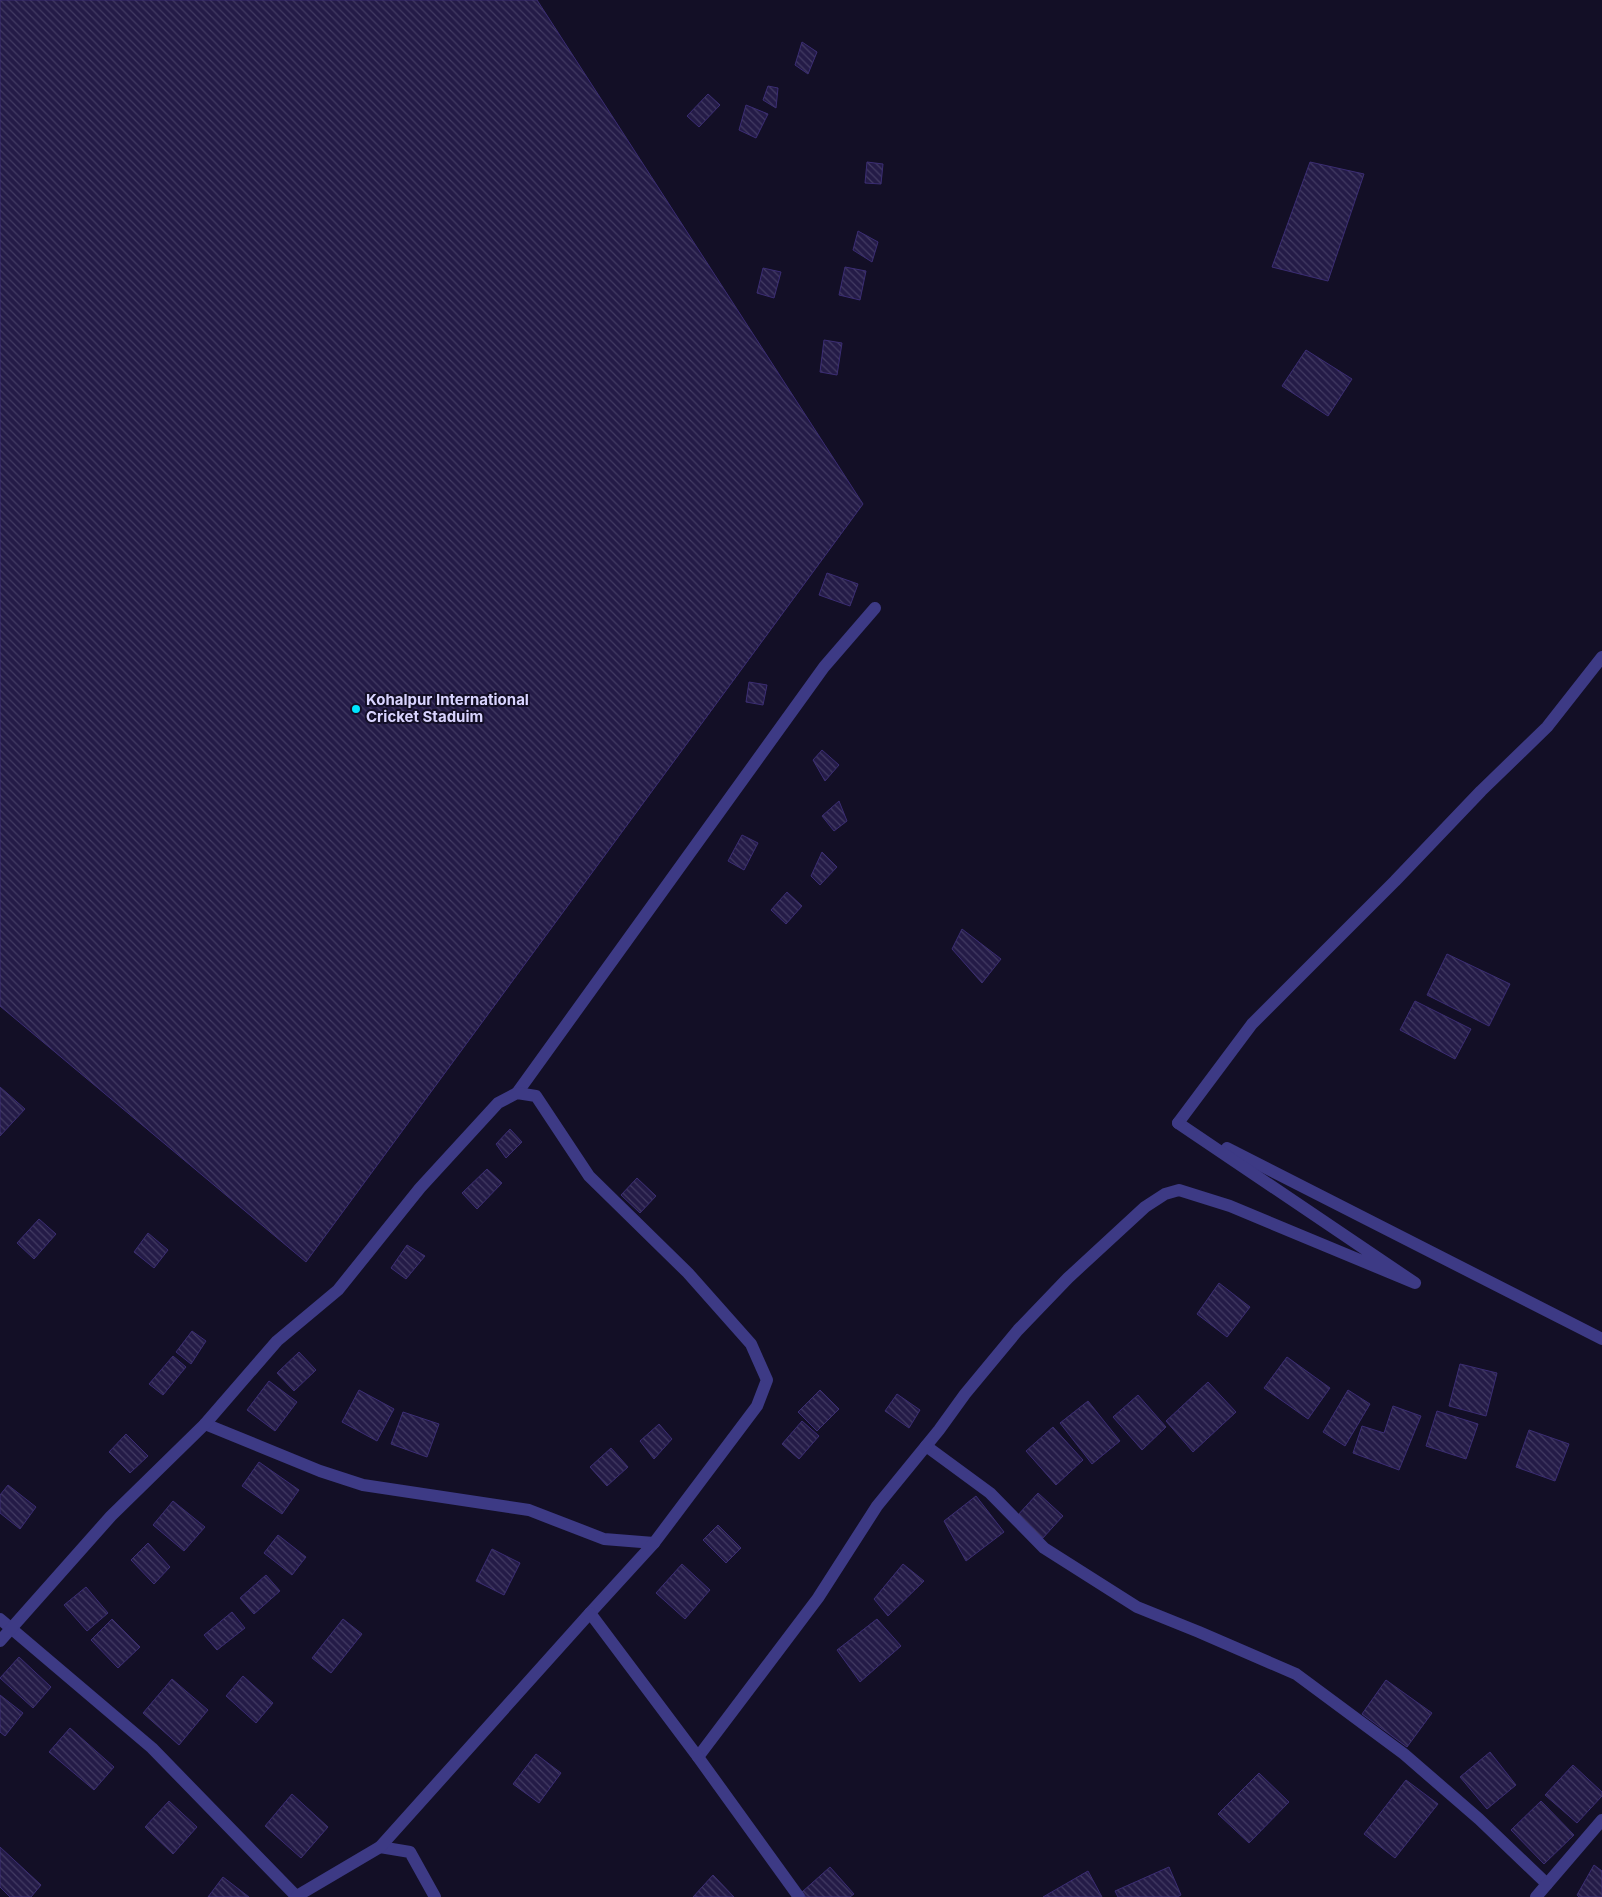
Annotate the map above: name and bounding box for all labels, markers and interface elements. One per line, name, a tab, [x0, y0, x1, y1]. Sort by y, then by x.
place label: Kohalpur International Cricket Staduim	[366, 690, 529, 726]
marker: Kohalpur International Cricket Staduim	[350, 703, 362, 715]

